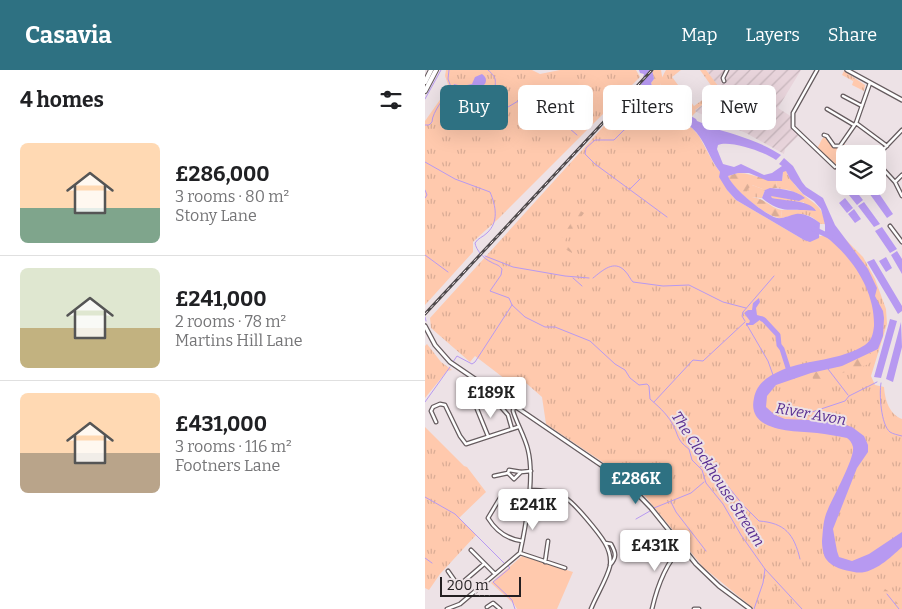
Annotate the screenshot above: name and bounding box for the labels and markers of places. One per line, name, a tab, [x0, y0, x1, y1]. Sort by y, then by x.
pin: £189K	[456, 376, 526, 419]
pin: £286K	[601, 462, 671, 505]
pin: £241K	[498, 488, 568, 531]
pin: £431K	[620, 530, 690, 572]

